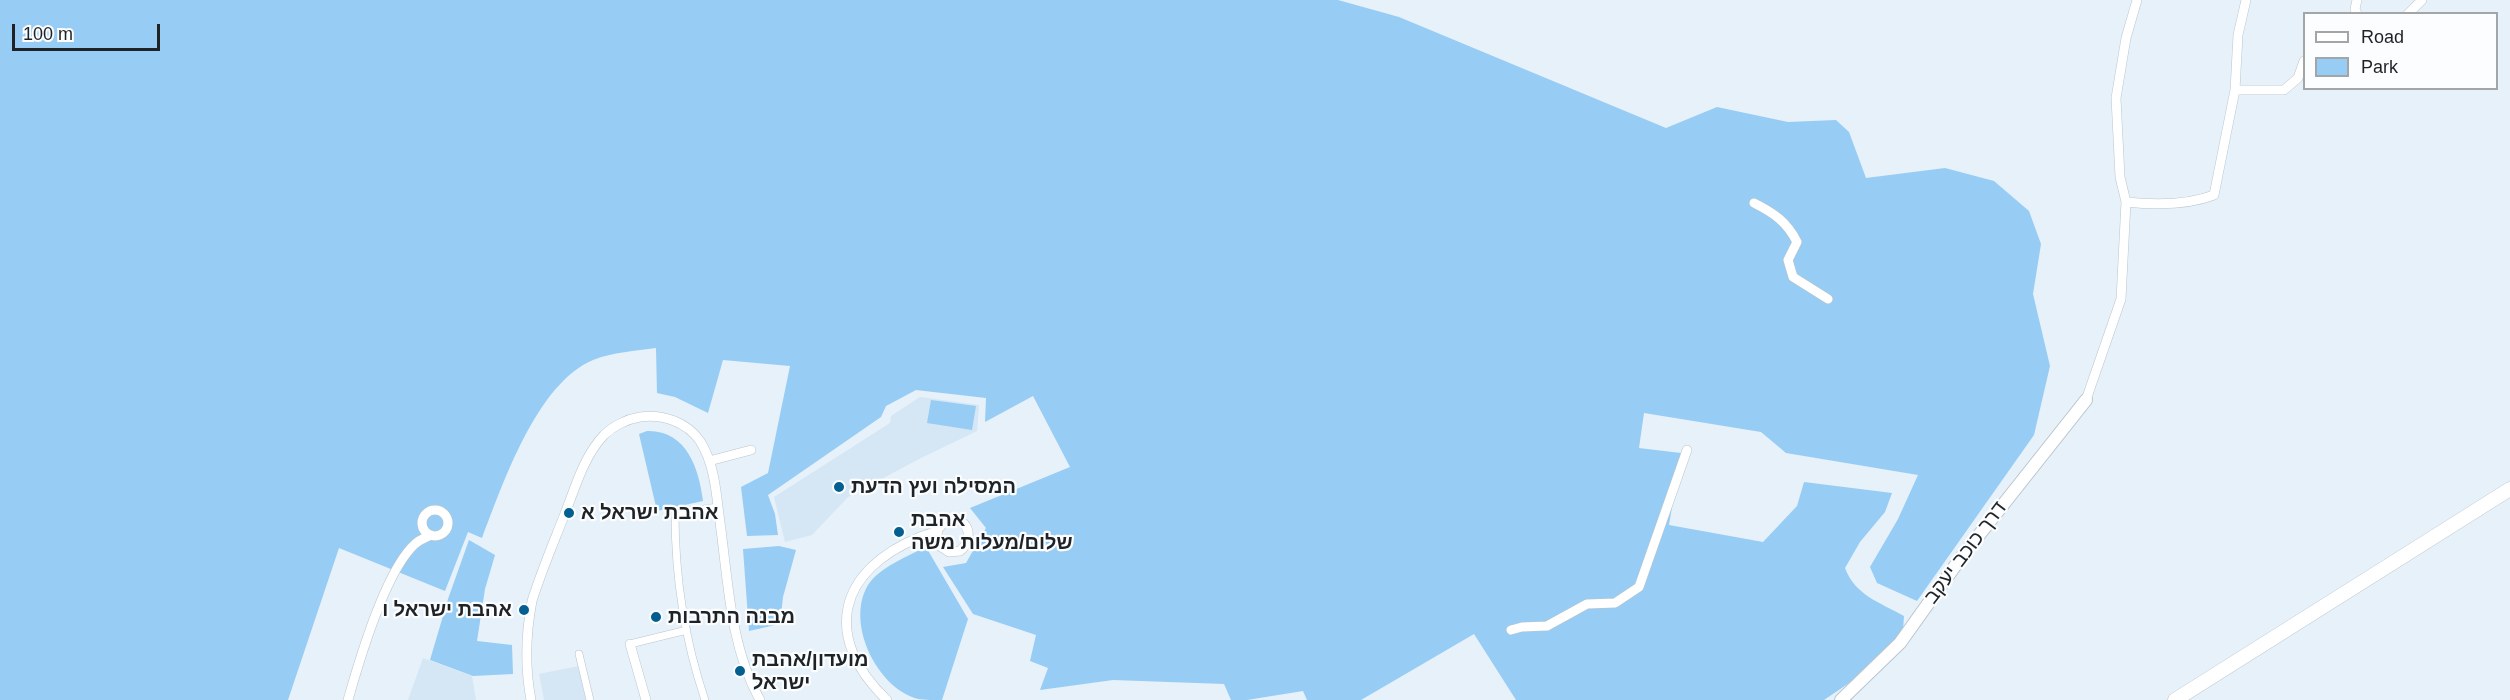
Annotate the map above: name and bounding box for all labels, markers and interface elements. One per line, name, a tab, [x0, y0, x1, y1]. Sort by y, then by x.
scale bar	[15, 12, 164, 50]
legend	[2303, 12, 2498, 90]
text: 100 m	[23, 24, 73, 44]
text: Road	[2361, 27, 2404, 47]
text: Park	[2361, 57, 2398, 77]
place label: המסילה ועץ הדעת	[851, 475, 1016, 499]
marker: המסילה ועץ הדעת	[832, 480, 846, 494]
street label: דרך כוכב יעקב	[1920, 497, 2012, 609]
place label: אהבת ישראל א	[581, 501, 718, 525]
marker: אהבת ישראל א	[562, 506, 576, 520]
place label: אהבת שלום/מעלות משה	[911, 508, 1073, 555]
marker: אהבת שלום/מעלות משה	[892, 525, 906, 539]
place label: אהבת ישראל ו	[382, 598, 512, 622]
marker: אהבת ישראל ו	[517, 603, 531, 617]
place label: מבנה התרבות	[668, 605, 795, 629]
marker: מבנה התרבות	[649, 610, 663, 624]
place label: מועדון/אהבת ישראל	[752, 648, 869, 695]
marker: מועדון/אהבת ישראל	[733, 664, 747, 678]

